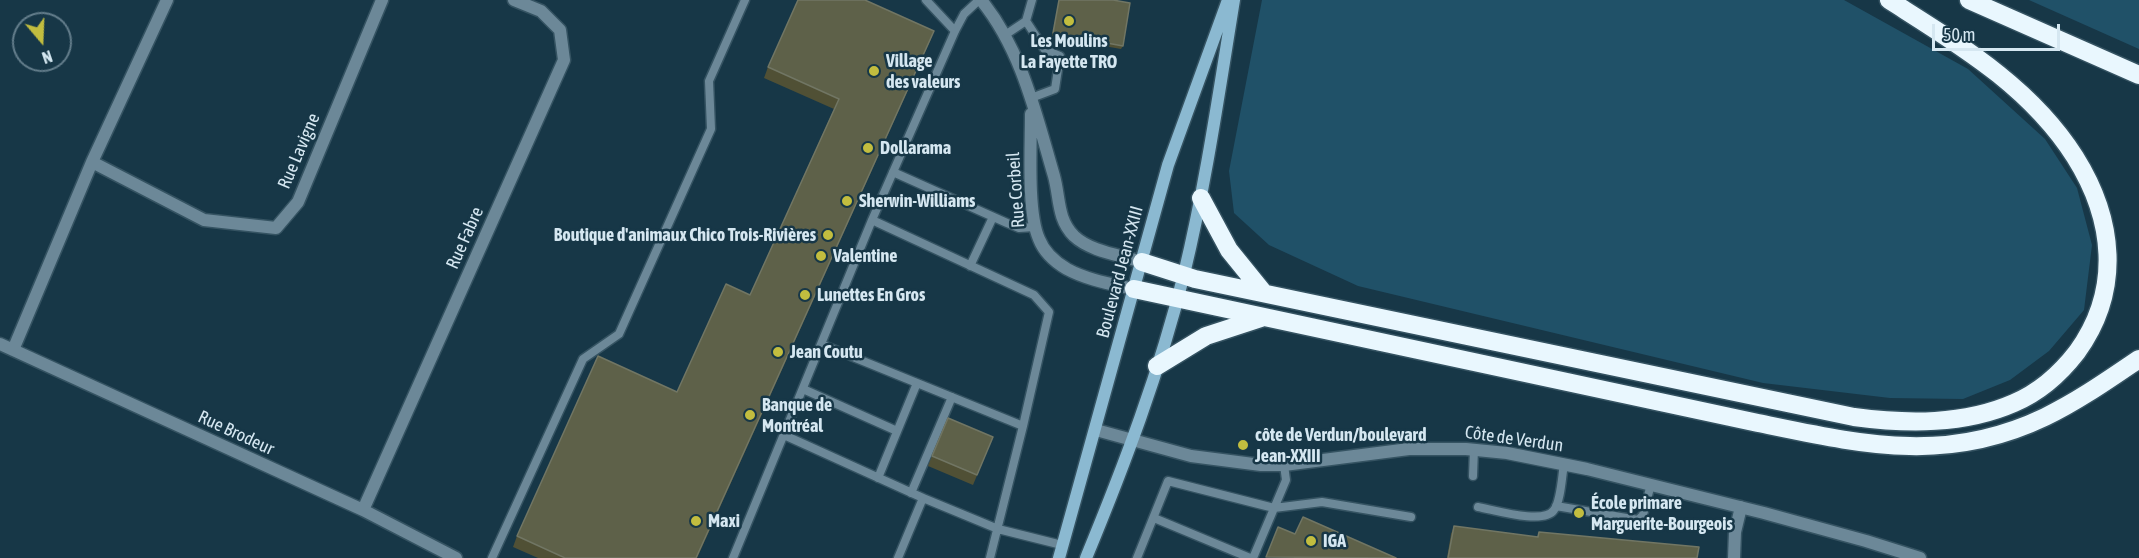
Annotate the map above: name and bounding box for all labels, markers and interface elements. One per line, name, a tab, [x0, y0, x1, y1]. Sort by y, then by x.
north arrow	[12, 12, 72, 72]
scale bar	[1935, 12, 2062, 50]
marker: Les Moulins La Fayette TRO	[1062, 14, 1076, 28]
text: 50 m	[1943, 24, 1975, 45]
place label: Les Moulins La Fayette TRO	[1021, 30, 1117, 72]
text: N	[40, 47, 55, 67]
place label: Village des valeurs	[886, 50, 960, 92]
marker: Village des valeurs	[867, 64, 881, 78]
street label: Rue Lavigne	[273, 110, 325, 192]
place label: Dollarama	[880, 137, 951, 159]
marker: Dollarama	[861, 141, 875, 155]
street label: Rue Corbeil	[1003, 151, 1029, 229]
place label: Sherwin-Williams	[859, 190, 975, 212]
marker: Sherwin-Williams	[840, 194, 854, 208]
street label: Rue Fabre	[442, 204, 488, 272]
street label: Boulevard Jean-XXIII	[1092, 204, 1148, 340]
place label: Boutique d'animaux Chico Trois-Rivières	[554, 224, 816, 246]
marker: Boutique d'animaux Chico Trois-Rivières	[821, 228, 835, 242]
place label: Valentine	[833, 245, 897, 267]
marker: Valentine	[814, 249, 828, 263]
place label: Lunettes En Gros	[817, 284, 925, 306]
marker: Lunettes En Gros	[798, 288, 812, 302]
place label: Jean Coutu	[790, 341, 863, 363]
marker: Jean Coutu	[771, 345, 785, 359]
place label: Banque de Montréal	[762, 394, 832, 436]
street label: Rue Brodeur	[195, 406, 277, 460]
marker: Banque de Montréal	[743, 408, 757, 422]
street label: Côte de Verdun	[1463, 421, 1565, 457]
place label: côte de Verdun/boulevard Jean-XXIII	[1255, 424, 1426, 466]
marker: côte de Verdun/boulevard Jean-XXIII	[1236, 438, 1250, 452]
place label: École primare Marguerite-Bourgeois	[1591, 492, 1733, 534]
marker: École primare Marguerite-Bourgeois	[1572, 506, 1586, 520]
place label: Maxi	[708, 510, 740, 532]
marker: Maxi	[689, 514, 703, 528]
place label: IGA	[1323, 530, 1346, 552]
marker: IGA	[1304, 534, 1318, 548]

